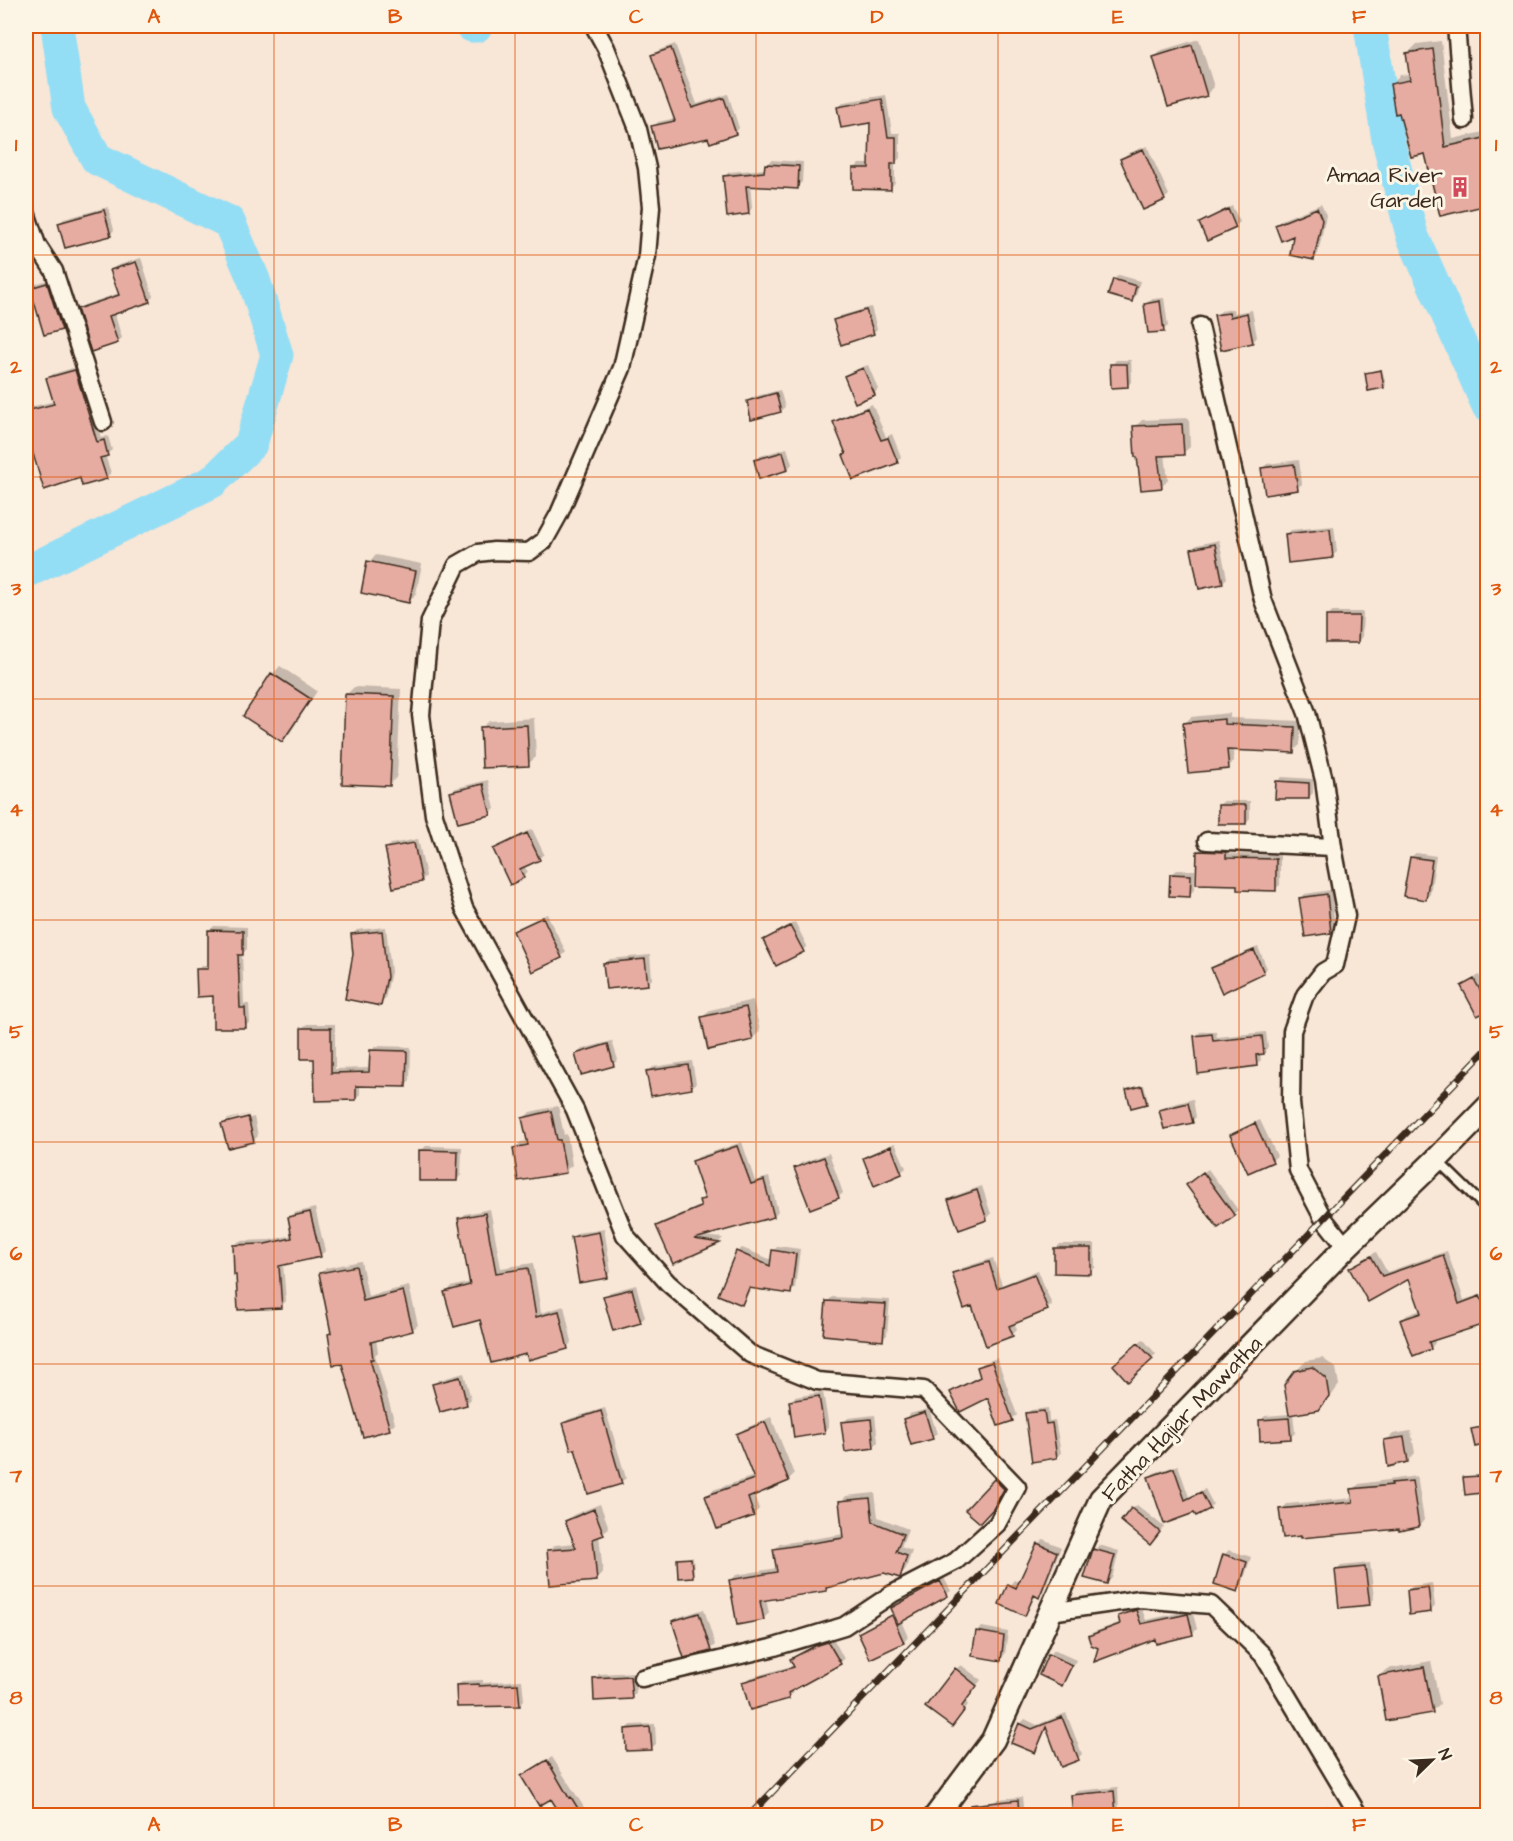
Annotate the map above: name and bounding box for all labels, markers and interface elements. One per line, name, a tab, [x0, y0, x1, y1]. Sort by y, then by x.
text: A	[148, 3, 161, 31]
text: B	[388, 3, 403, 31]
text: C	[629, 3, 644, 31]
text: D	[871, 3, 884, 31]
text: E	[1112, 3, 1124, 31]
text: F	[1352, 3, 1367, 31]
text: 1	[15, 131, 18, 159]
text: 1	[1495, 131, 1498, 159]
place label: Amaa River Garden	[1326, 160, 1443, 216]
building icon: Amaa River Garden	[1448, 175, 1472, 199]
text: 2	[9, 353, 22, 381]
text: 2	[1489, 353, 1502, 381]
text: 3	[10, 575, 22, 603]
text: 3	[1490, 575, 1502, 603]
text: 4	[9, 796, 23, 824]
text: 4	[1489, 796, 1503, 824]
text: 5	[9, 1018, 24, 1046]
text: 5	[1489, 1018, 1504, 1046]
text: 6	[10, 1240, 23, 1268]
text: 6	[1490, 1240, 1503, 1268]
street label: Fatha Hajiar Mawatha	[1095, 1329, 1269, 1509]
text: 7	[9, 1462, 23, 1490]
text: 7	[1489, 1462, 1503, 1490]
text: 8	[10, 1684, 23, 1712]
text: 8	[1490, 1684, 1503, 1712]
north arrow	[1402, 1730, 1462, 1790]
text: N	[1433, 1745, 1457, 1763]
text: A	[148, 1811, 161, 1839]
text: B	[388, 1811, 403, 1839]
text: C	[629, 1811, 644, 1839]
text: D	[871, 1811, 884, 1839]
text: E	[1112, 1811, 1124, 1839]
text: F	[1352, 1811, 1367, 1839]

